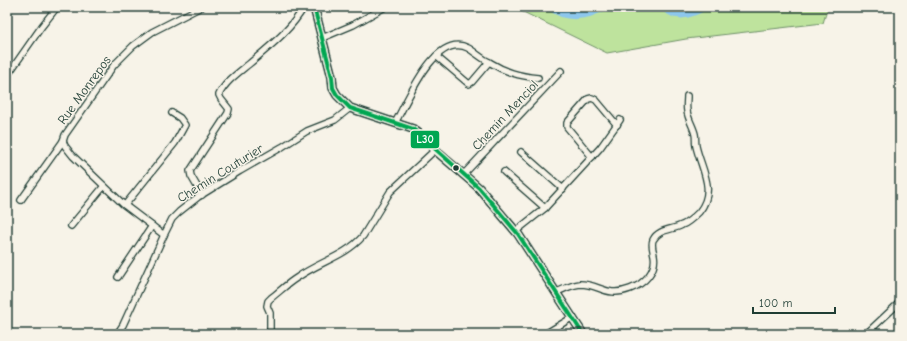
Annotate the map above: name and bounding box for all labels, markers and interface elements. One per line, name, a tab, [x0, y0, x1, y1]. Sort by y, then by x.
street label: Rue Monrepos	[54, 53, 114, 127]
street label: Chemin Menciol	[469, 77, 541, 153]
line badge: L30	[410, 130, 440, 149]
text: L30	[416, 133, 434, 146]
street label: Chemin Couturier	[174, 140, 266, 205]
unlabelled marker	[451, 163, 461, 173]
scale bar	[753, 289, 835, 315]
text: 100 m	[759, 296, 792, 310]

